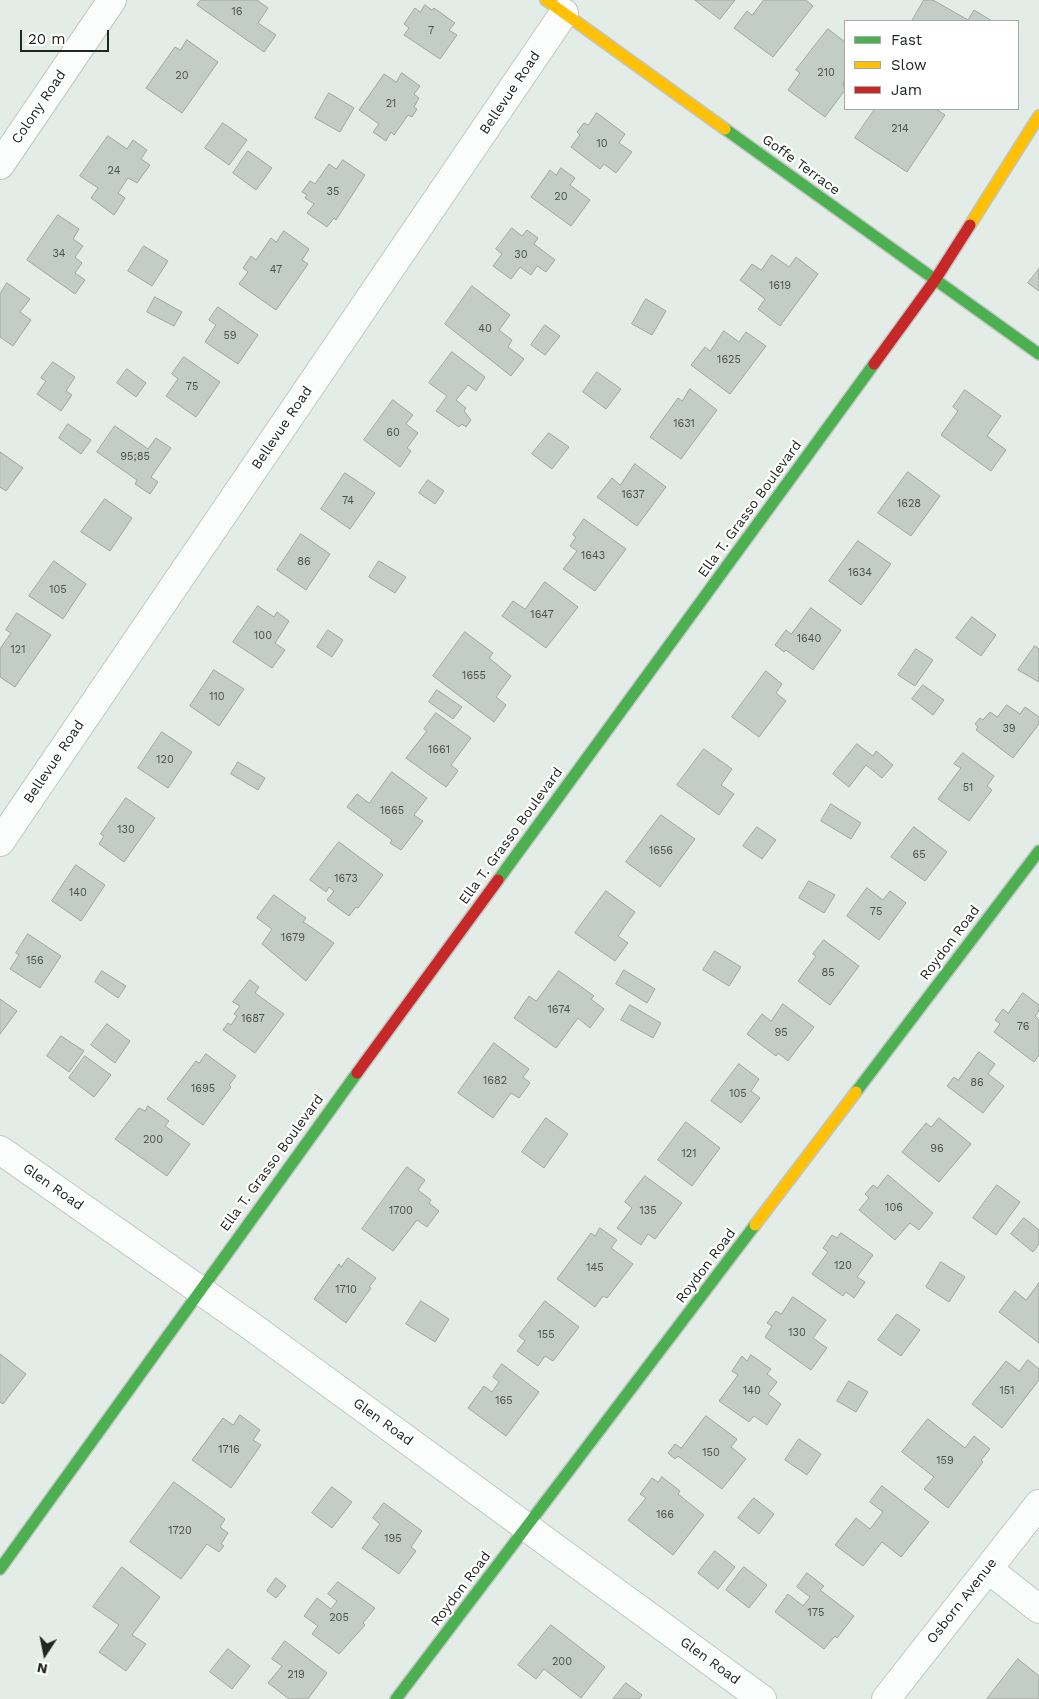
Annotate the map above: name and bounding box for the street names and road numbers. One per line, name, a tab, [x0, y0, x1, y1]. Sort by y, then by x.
street label: Bellevue Road	[476, 48, 544, 138]
street label: Colony Road	[8, 67, 70, 147]
street label: Goffe Terrace	[759, 131, 843, 199]
street label: Bellevue Road	[248, 383, 316, 473]
street label: Ella T. Grasso Boulevard	[695, 437, 805, 581]
street label: Bellevue Road	[20, 717, 88, 807]
street label: Ella T. Grasso Boulevard	[456, 764, 566, 908]
street label: Roydon Road	[916, 902, 984, 984]
street label: Ella T. Grasso Boulevard	[217, 1091, 327, 1235]
street label: Glen Road	[19, 1160, 87, 1214]
street label: Roydon Road	[672, 1225, 740, 1307]
street label: Glen Road	[350, 1395, 416, 1449]
street label: Roydon Road	[427, 1548, 495, 1630]
street label: Osborn Avenue	[923, 1555, 1001, 1647]
street label: Glen Road	[677, 1634, 743, 1688]

